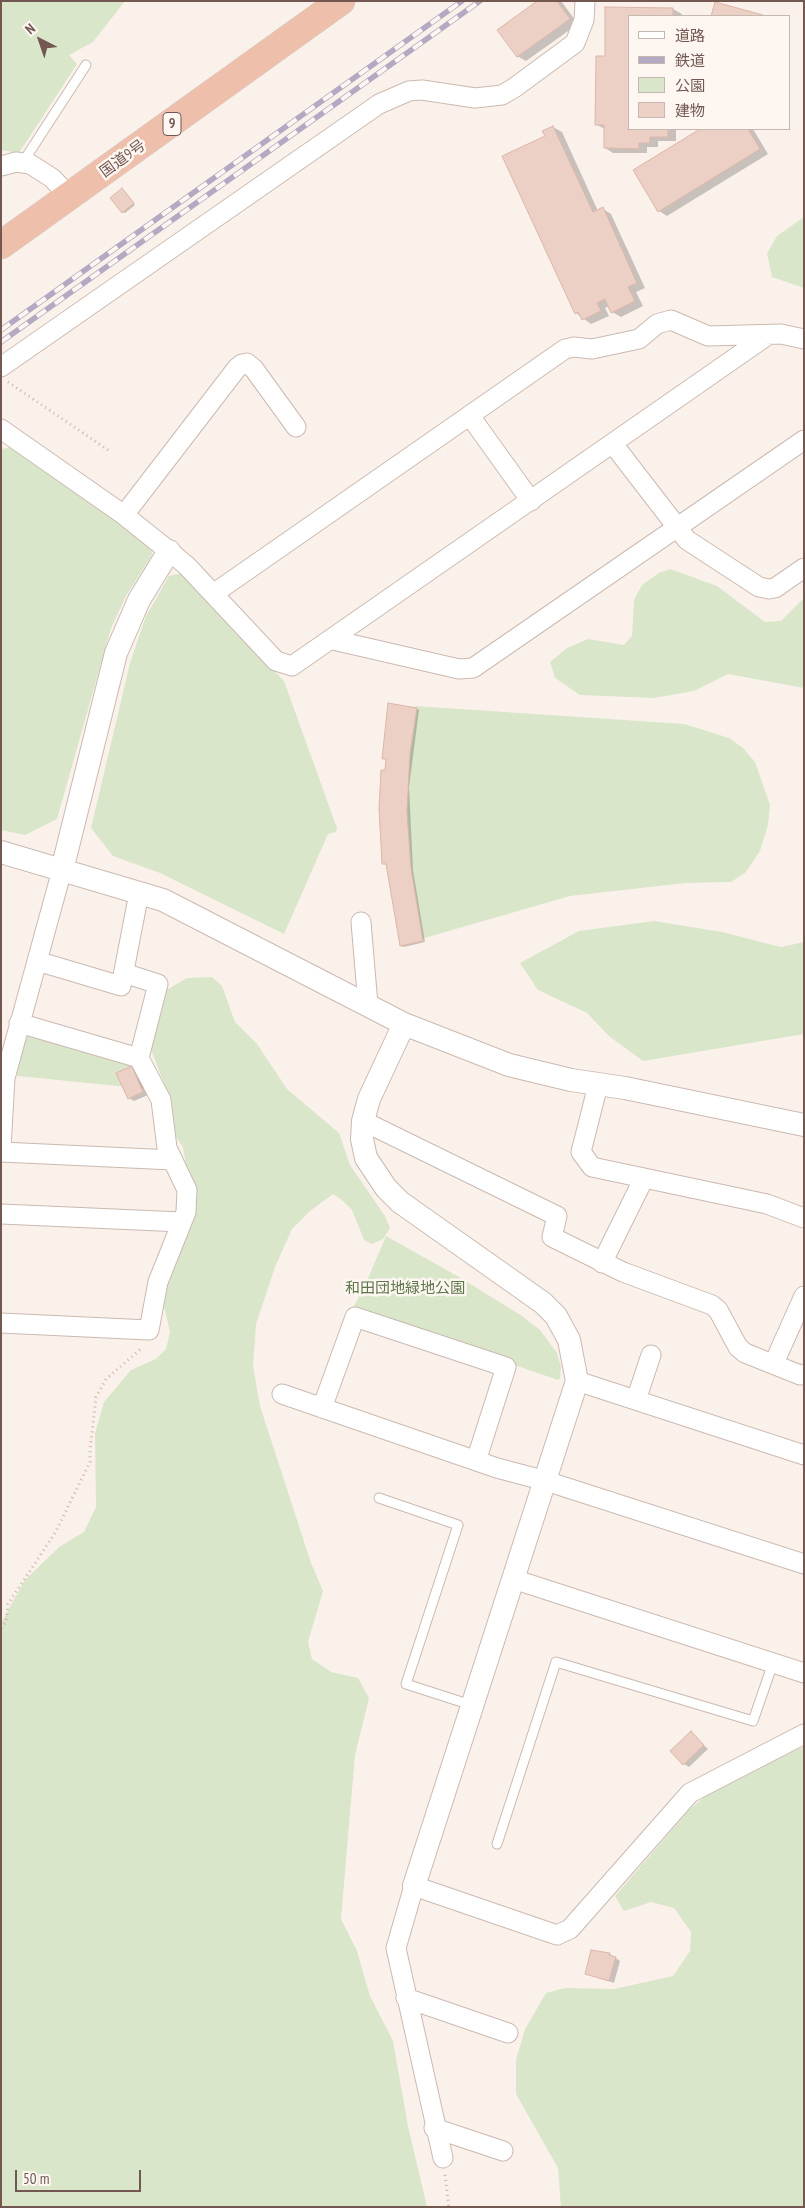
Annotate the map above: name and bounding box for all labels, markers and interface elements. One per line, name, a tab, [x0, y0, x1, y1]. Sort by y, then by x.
north arrow	[15, 15, 65, 65]
legend	[628, 15, 790, 130]
text: N	[21, 19, 39, 38]
text: 道路	[675, 26, 705, 45]
text: 鉄道	[675, 51, 705, 70]
text: 公園	[675, 76, 705, 95]
text: 建物	[675, 101, 705, 120]
road number: 9	[163, 112, 181, 136]
street label: 国道9号	[97, 137, 149, 181]
park label: 和田団地緑地公園	[345, 1280, 465, 1298]
scale bar	[18, 2160, 144, 2192]
text: 50 m	[23, 2169, 49, 2188]

